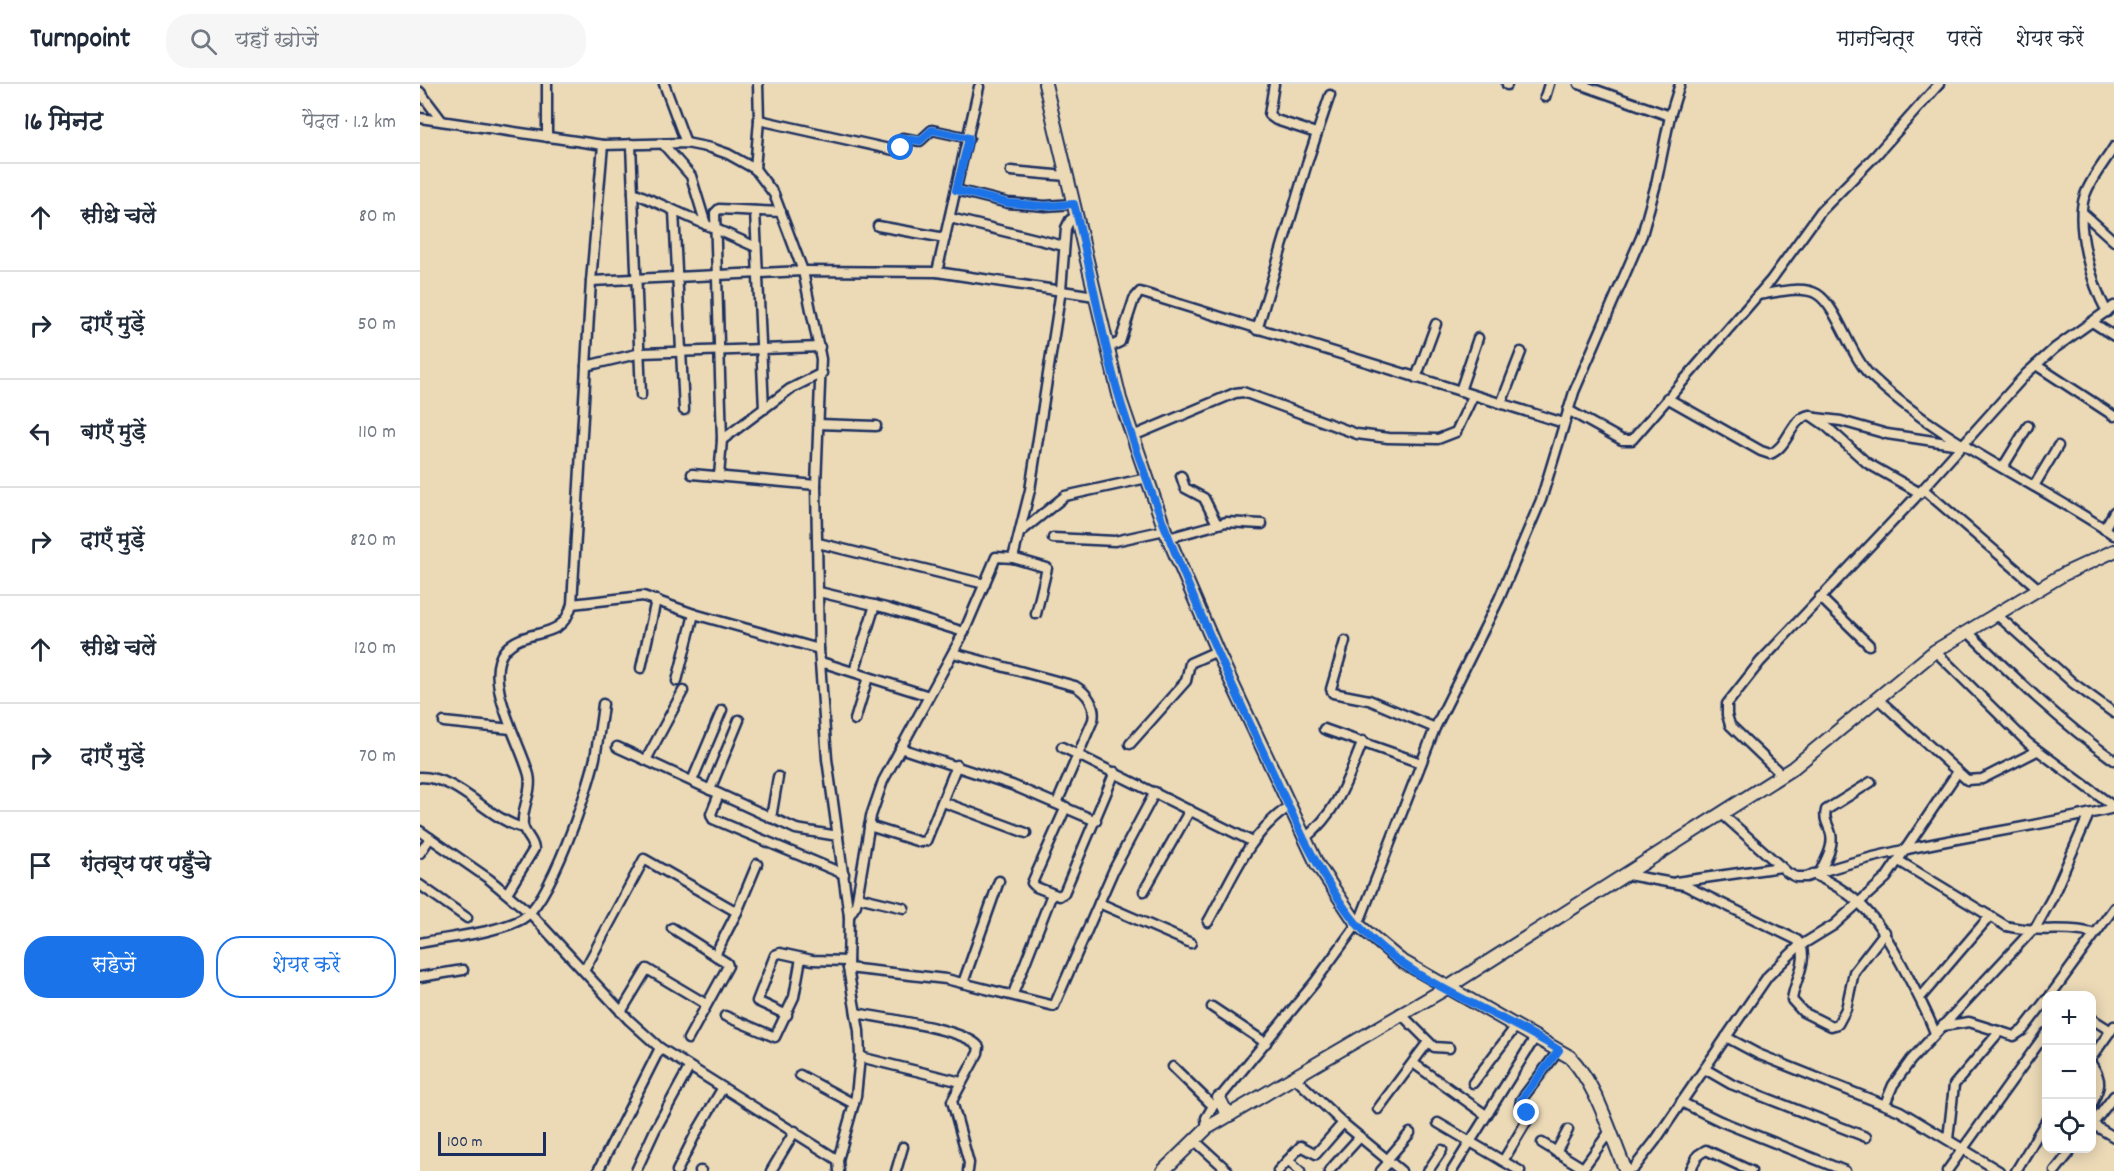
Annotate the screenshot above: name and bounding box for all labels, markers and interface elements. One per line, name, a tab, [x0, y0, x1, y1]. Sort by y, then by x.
search box	[166, 14, 586, 68]
text: Turnpoint	[30, 21, 130, 61]
icon: search	[187, 25, 220, 58]
text: यहाँ खोजें	[235, 26, 319, 57]
text: मानचित्र	[1837, 26, 1914, 56]
text: परतें	[1947, 26, 1982, 56]
text: शेयर करें	[2015, 26, 2084, 56]
text: 16 मिनट	[24, 105, 103, 142]
text: पैदल · 1.2 km	[302, 109, 396, 137]
route start	[887, 134, 913, 160]
icon: ahead	[24, 201, 57, 234]
text: सीधे चलें	[81, 202, 156, 233]
text: 80 m	[359, 203, 396, 231]
icon: right	[24, 309, 57, 342]
text: दाएँ मुड़ें	[81, 310, 145, 341]
text: 50 m	[358, 311, 396, 339]
icon: left	[24, 417, 57, 450]
text: बाएँ मुड़ें	[81, 418, 146, 449]
text: 110 m	[358, 419, 396, 447]
icon: right	[24, 525, 57, 558]
text: दाएँ मुड़ें	[81, 526, 145, 557]
text: 820 m	[350, 527, 396, 555]
icon: ahead	[24, 633, 57, 666]
text: सीधे चलें	[81, 634, 156, 665]
text: 120 m	[354, 635, 396, 663]
icon: right	[24, 741, 57, 774]
text: दाएँ मुड़ें	[81, 742, 145, 773]
text: 70 m	[359, 743, 396, 771]
icon: arrive	[24, 849, 57, 882]
text: गंतव्य पर पहुँचे	[81, 850, 211, 881]
button: सहेजें	[24, 936, 204, 998]
button: शेयर करें	[216, 936, 396, 998]
map controls	[2042, 991, 2096, 1153]
button: +	[2042, 991, 2096, 1045]
button: −	[2042, 1045, 2096, 1099]
route end	[1513, 1099, 1539, 1125]
button: locate	[2042, 1099, 2096, 1153]
scale bar	[438, 1129, 546, 1156]
text: 100 m	[447, 1131, 483, 1154]

